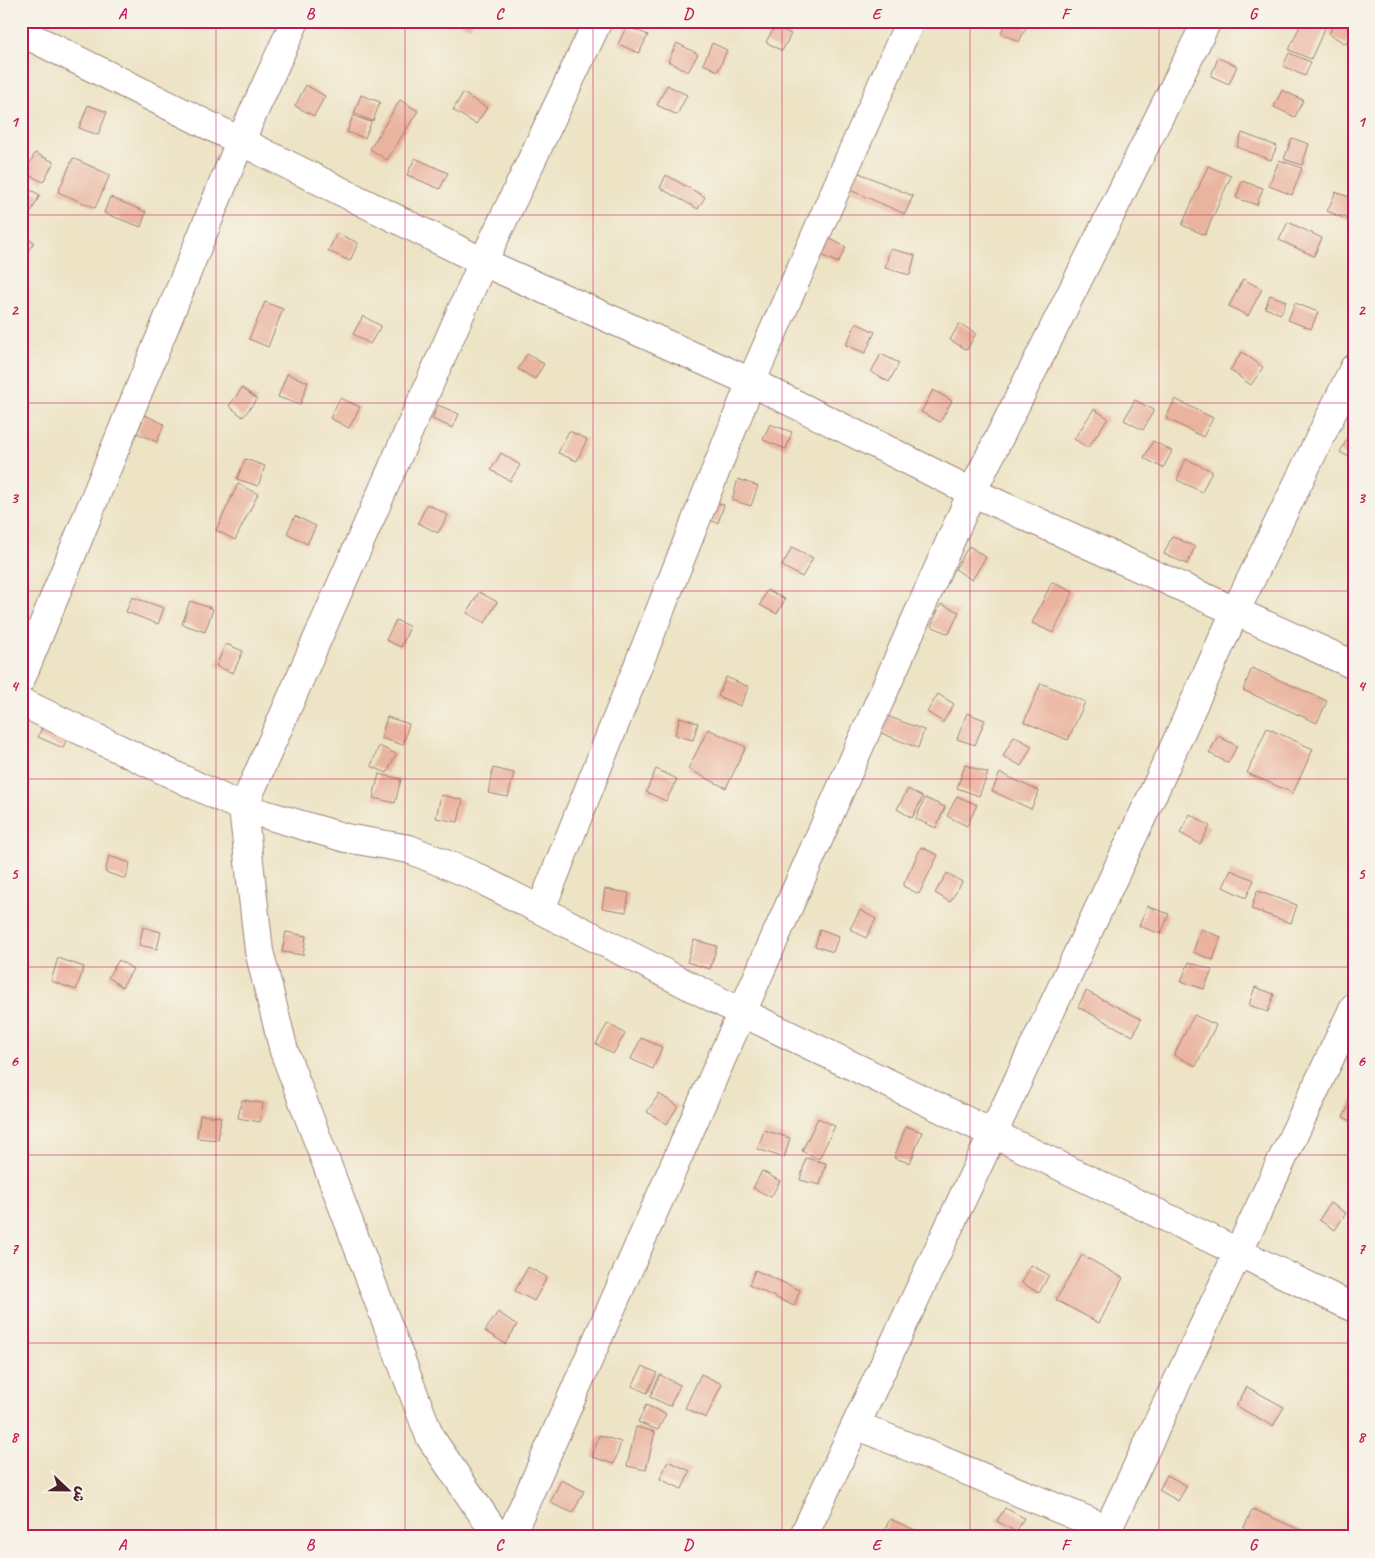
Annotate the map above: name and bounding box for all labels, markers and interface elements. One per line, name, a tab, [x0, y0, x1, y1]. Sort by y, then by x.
text: A	[118, 4, 128, 24]
text: B	[306, 4, 316, 24]
text: C	[495, 4, 505, 24]
text: D	[683, 4, 694, 24]
text: E	[872, 4, 883, 24]
text: F	[1061, 4, 1072, 24]
text: G	[1249, 4, 1259, 24]
text: 1	[10, 112, 19, 132]
text: 1	[1357, 112, 1366, 132]
text: 2	[10, 300, 19, 320]
text: 2	[1357, 300, 1366, 320]
text: 3	[10, 488, 19, 508]
text: 3	[1357, 488, 1366, 508]
text: 4	[10, 676, 19, 696]
text: 4	[1357, 676, 1366, 696]
text: 5	[11, 864, 20, 884]
text: 5	[1358, 864, 1367, 884]
text: 6	[10, 1051, 19, 1071]
text: 6	[1357, 1051, 1366, 1071]
text: 7	[10, 1239, 19, 1259]
text: 7	[1357, 1239, 1366, 1259]
text: 8	[10, 1427, 19, 1447]
text: 8	[1357, 1427, 1366, 1447]
north arrow	[42, 1466, 92, 1516]
text: ش	[69, 1484, 90, 1505]
text: A	[118, 1535, 128, 1555]
text: B	[306, 1535, 316, 1555]
text: C	[495, 1535, 505, 1555]
text: D	[683, 1535, 694, 1555]
text: E	[872, 1535, 883, 1555]
text: F	[1061, 1535, 1072, 1555]
text: G	[1249, 1535, 1259, 1555]

